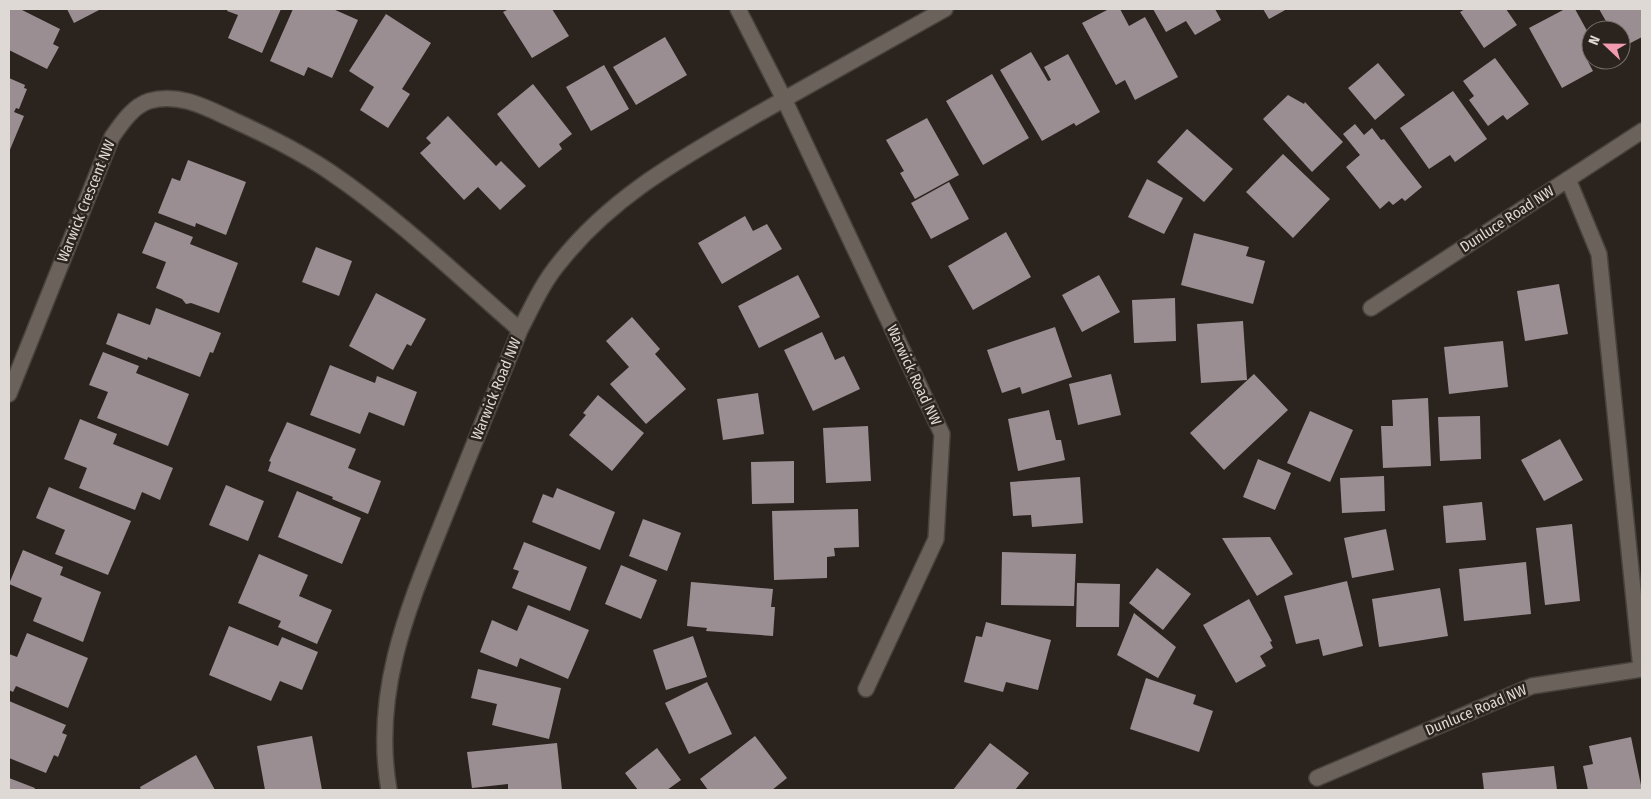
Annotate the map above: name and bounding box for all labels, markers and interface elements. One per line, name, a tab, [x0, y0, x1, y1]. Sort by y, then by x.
north arrow	[1581, 20, 1631, 70]
text: N	[1585, 33, 1604, 47]
street label: Warwick Crescent NW	[53, 137, 119, 265]
street label: Dunluce Road NW	[1457, 182, 1557, 256]
street label: Warwick Road NW	[883, 322, 945, 428]
street label: Warwick Road NW	[467, 335, 525, 443]
street label: Dunluce Road NW	[1423, 681, 1529, 739]

